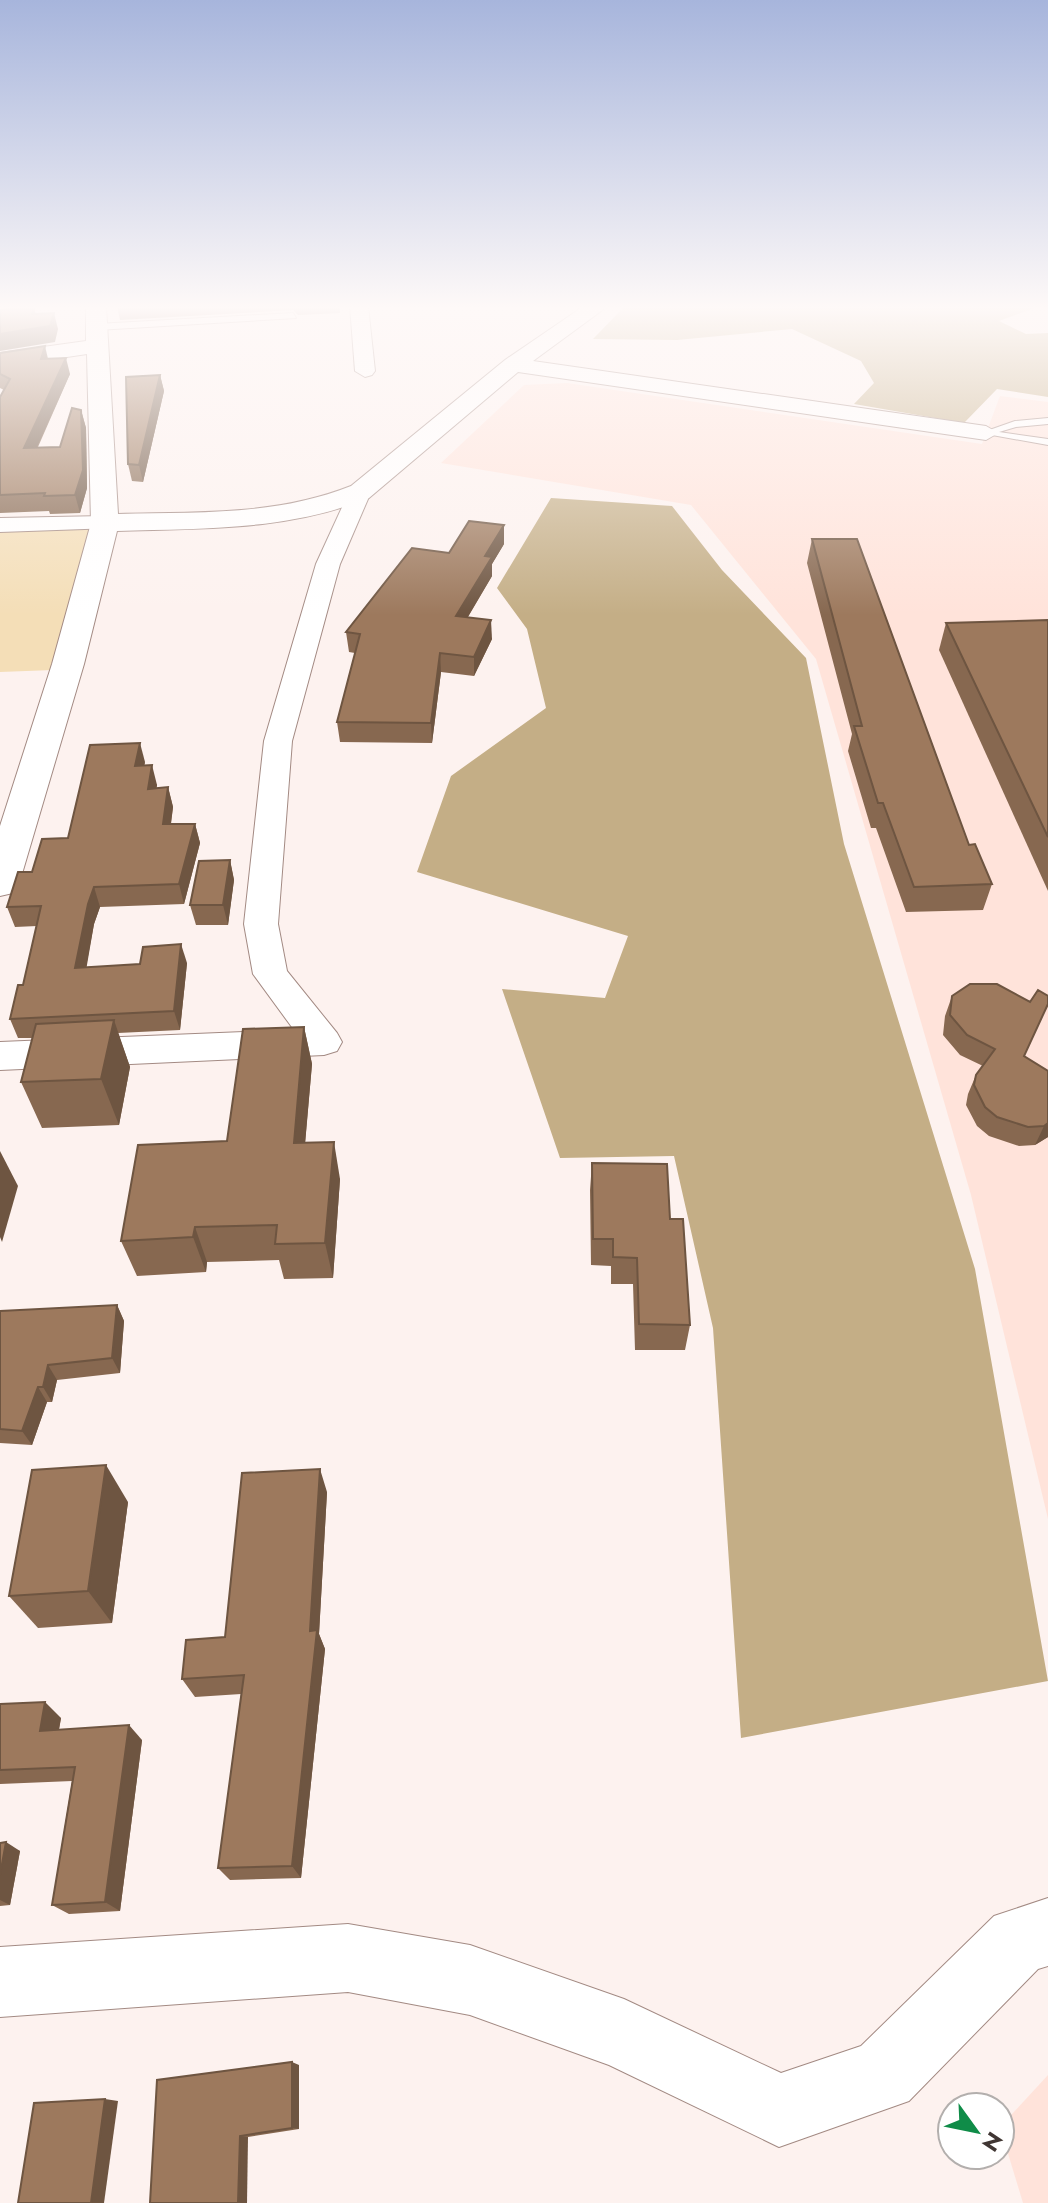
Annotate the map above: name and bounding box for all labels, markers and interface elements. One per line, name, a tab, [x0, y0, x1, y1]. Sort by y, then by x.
north arrow	[936, 2091, 1016, 2171]
text: N	[975, 2126, 1011, 2158]

